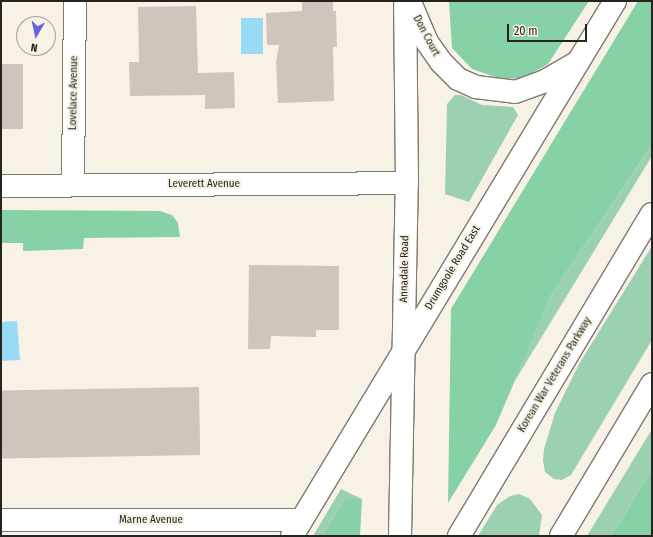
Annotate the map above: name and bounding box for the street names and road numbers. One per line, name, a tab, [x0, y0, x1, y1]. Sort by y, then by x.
street label: Don Court	[410, 13, 442, 59]
street label: Lovelace Avenue	[67, 56, 81, 130]
street label: Leverett Avenue	[168, 177, 240, 191]
street label: Drumgoole Road East	[423, 224, 483, 312]
street label: Annadale Road	[398, 235, 412, 303]
street label: Korean War Veterans Parkway	[515, 315, 595, 435]
street label: Marne Avenue	[119, 513, 183, 527]

